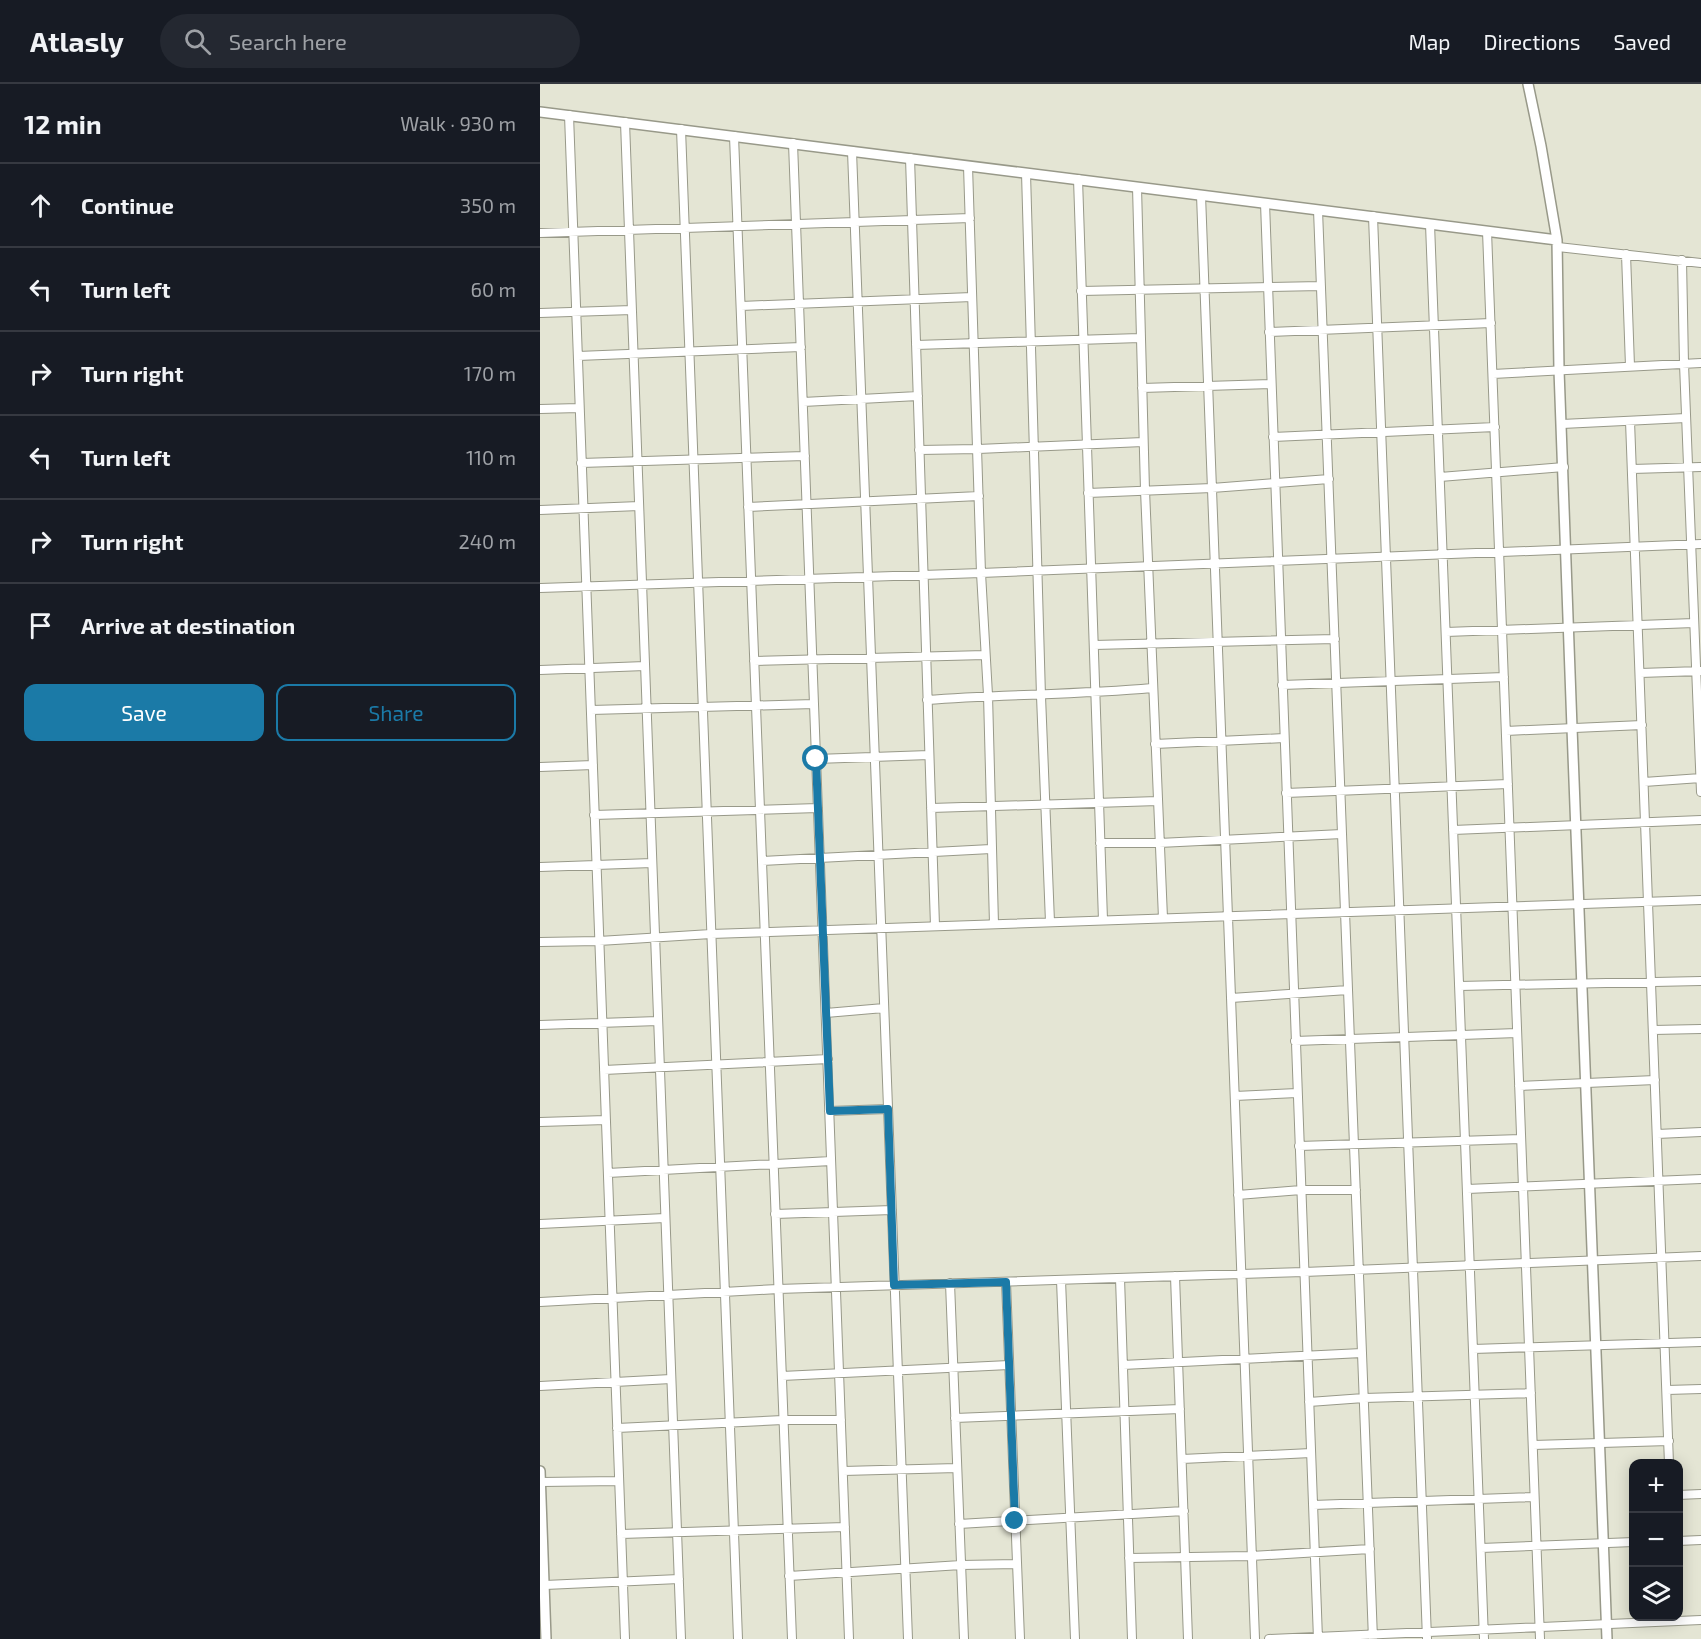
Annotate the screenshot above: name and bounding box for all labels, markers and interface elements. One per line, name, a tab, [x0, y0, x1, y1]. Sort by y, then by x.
search box	[160, 14, 580, 68]
text: Atlasly	[30, 24, 124, 58]
icon: search	[181, 25, 214, 58]
text: Search here	[229, 28, 347, 54]
text: Map	[1408, 29, 1451, 54]
text: Directions	[1484, 29, 1580, 54]
text: Saved	[1613, 29, 1671, 54]
text: 12 min	[24, 108, 102, 139]
text: Walk · 930 m	[400, 111, 516, 135]
icon: ahead	[24, 189, 57, 222]
text: Continue	[81, 192, 174, 218]
text: 350 m	[460, 193, 516, 217]
icon: left	[24, 273, 57, 306]
text: Turn left	[81, 276, 170, 302]
text: 60 m	[471, 277, 516, 301]
icon: right	[24, 357, 57, 390]
text: Turn right	[81, 360, 183, 386]
text: 170 m	[464, 361, 516, 385]
icon: left	[24, 441, 57, 474]
text: Turn left	[81, 444, 170, 470]
text: 110 m	[466, 445, 516, 469]
icon: right	[24, 525, 57, 558]
text: Turn right	[81, 528, 183, 554]
text: 240 m	[458, 529, 516, 553]
icon: arrive	[24, 609, 57, 642]
text: Arrive at destination	[81, 612, 295, 638]
button: Save	[24, 684, 264, 741]
button: Share	[276, 684, 516, 741]
route start	[802, 745, 828, 771]
map controls	[1629, 1459, 1683, 1621]
button: +	[1629, 1459, 1683, 1513]
route end	[1001, 1507, 1027, 1533]
button: −	[1629, 1513, 1683, 1567]
button: layers	[1629, 1567, 1683, 1621]

